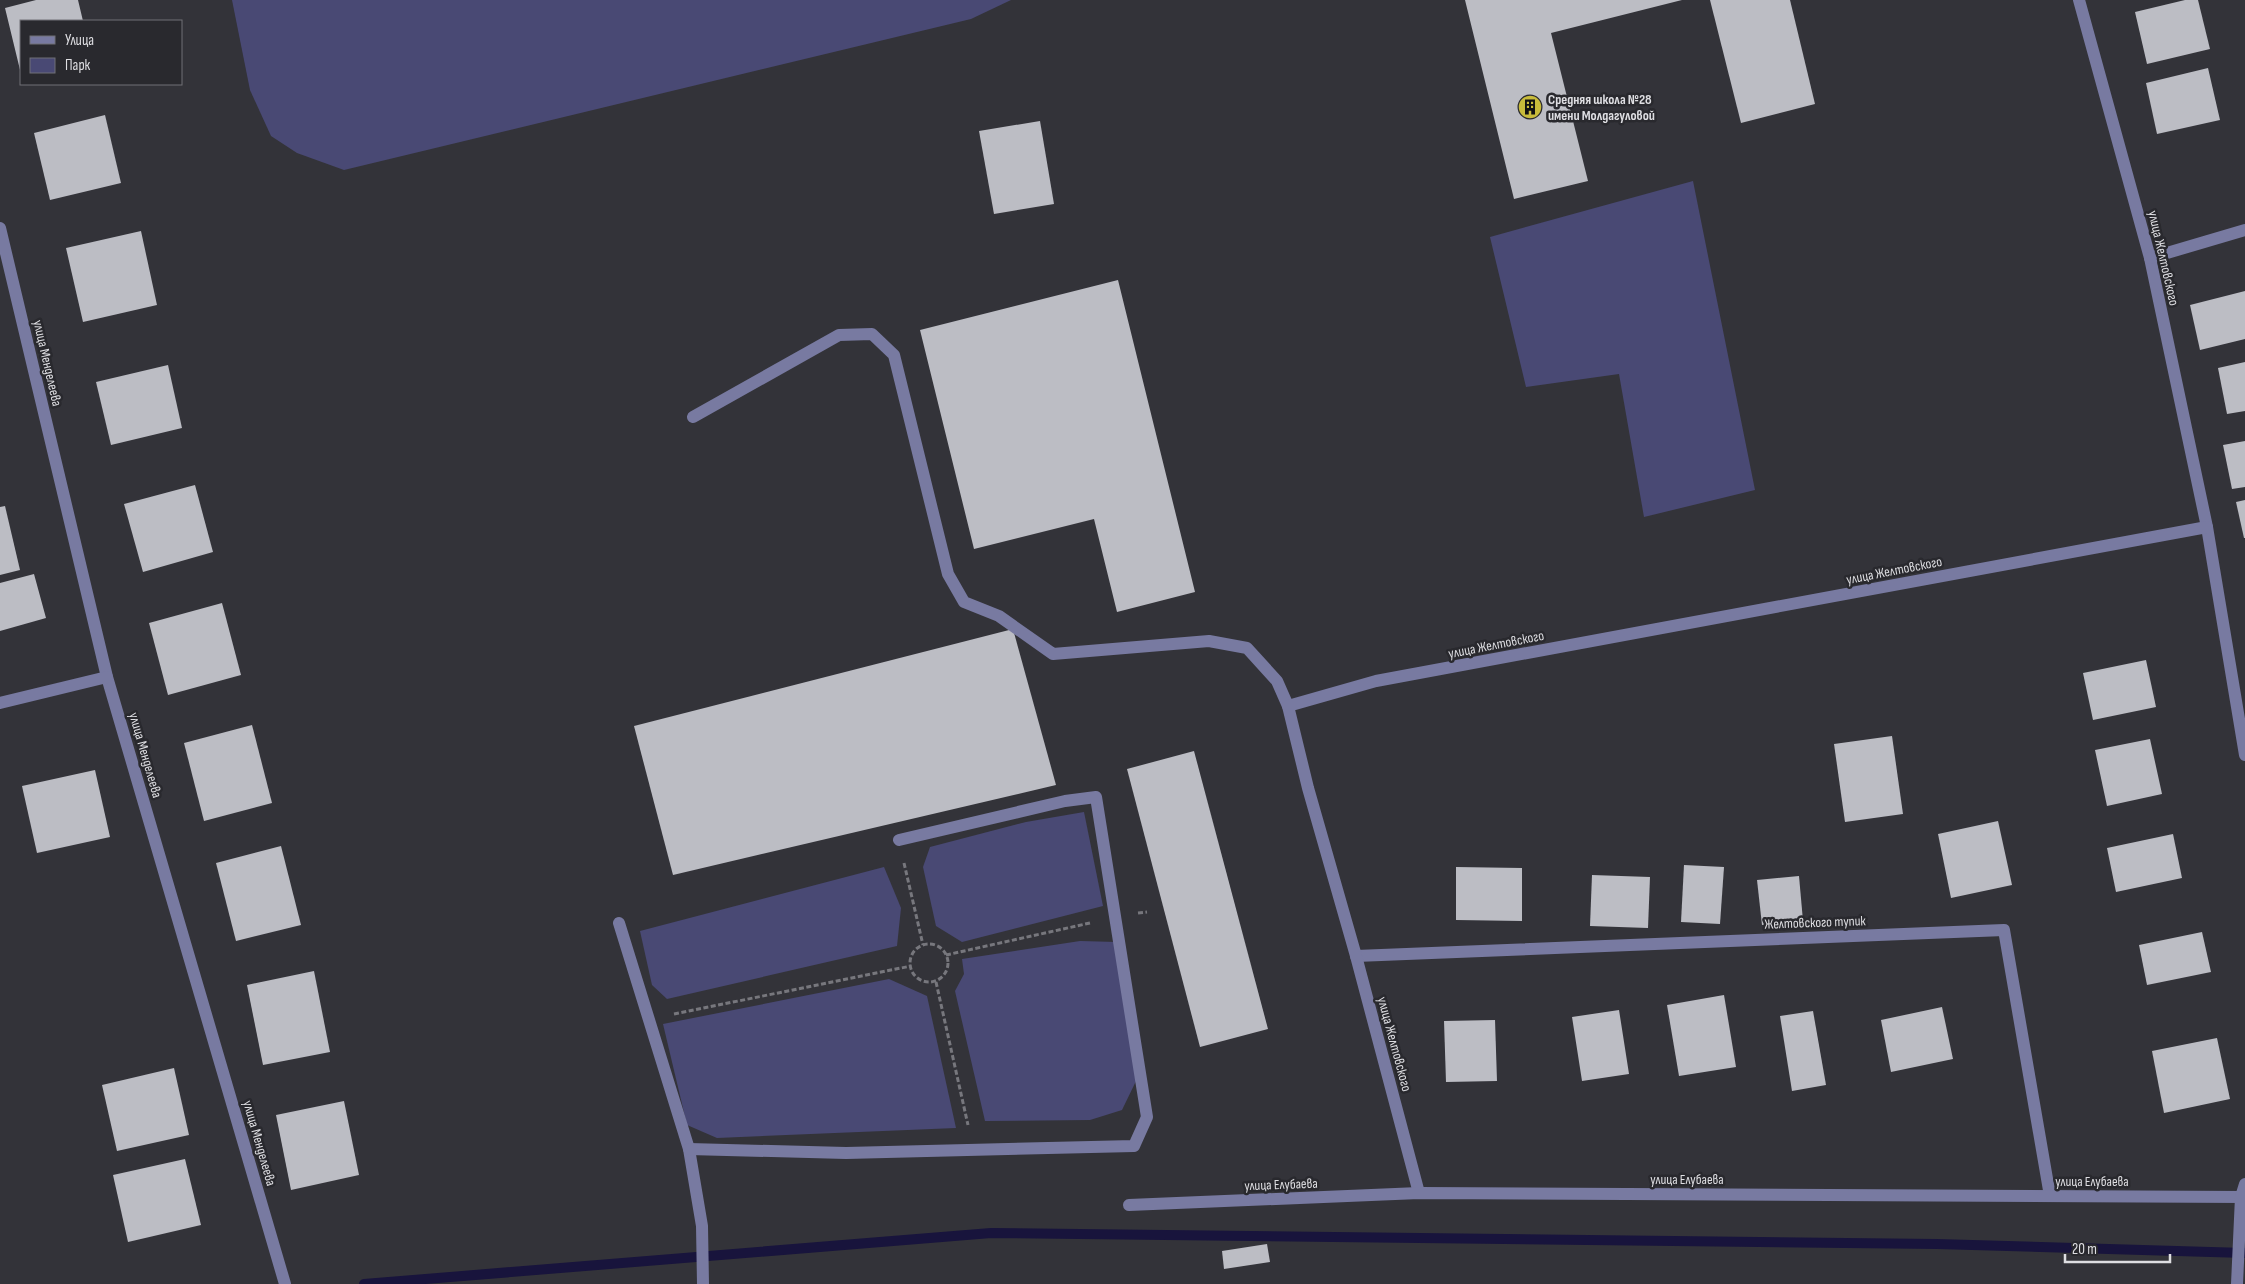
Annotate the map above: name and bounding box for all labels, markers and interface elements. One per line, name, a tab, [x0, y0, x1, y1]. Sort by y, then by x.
legend	[20, 20, 182, 85]
text: Улица	[65, 31, 94, 50]
text: Парк	[65, 56, 91, 75]
place label: Средняя школа №28 имени Молдагуловой	[1548, 91, 1655, 124]
building icon: Средняя школа №28 имени Молдагуловой	[1517, 94, 1543, 120]
street label: улица Желтовского	[2144, 209, 2183, 308]
street label: улица Менделеева	[29, 318, 66, 408]
street label: улица Желтовского	[1845, 553, 1944, 588]
street label: улица Желтовского	[1447, 627, 1546, 662]
street label: улица Менделеева	[125, 710, 166, 800]
street label: Желтовского тупик	[1764, 912, 1867, 933]
street label: улица Желтовского	[1374, 995, 1415, 1093]
street label: улица Менделеева	[239, 1098, 280, 1188]
street label: улица Елубаева	[1650, 1171, 1724, 1188]
street label: улица Елубаева	[2055, 1173, 2129, 1190]
street label: улица Елубаева	[1244, 1175, 1318, 1194]
scale bar	[2065, 1232, 2170, 1264]
text: 20 m	[2072, 1240, 2097, 1259]

